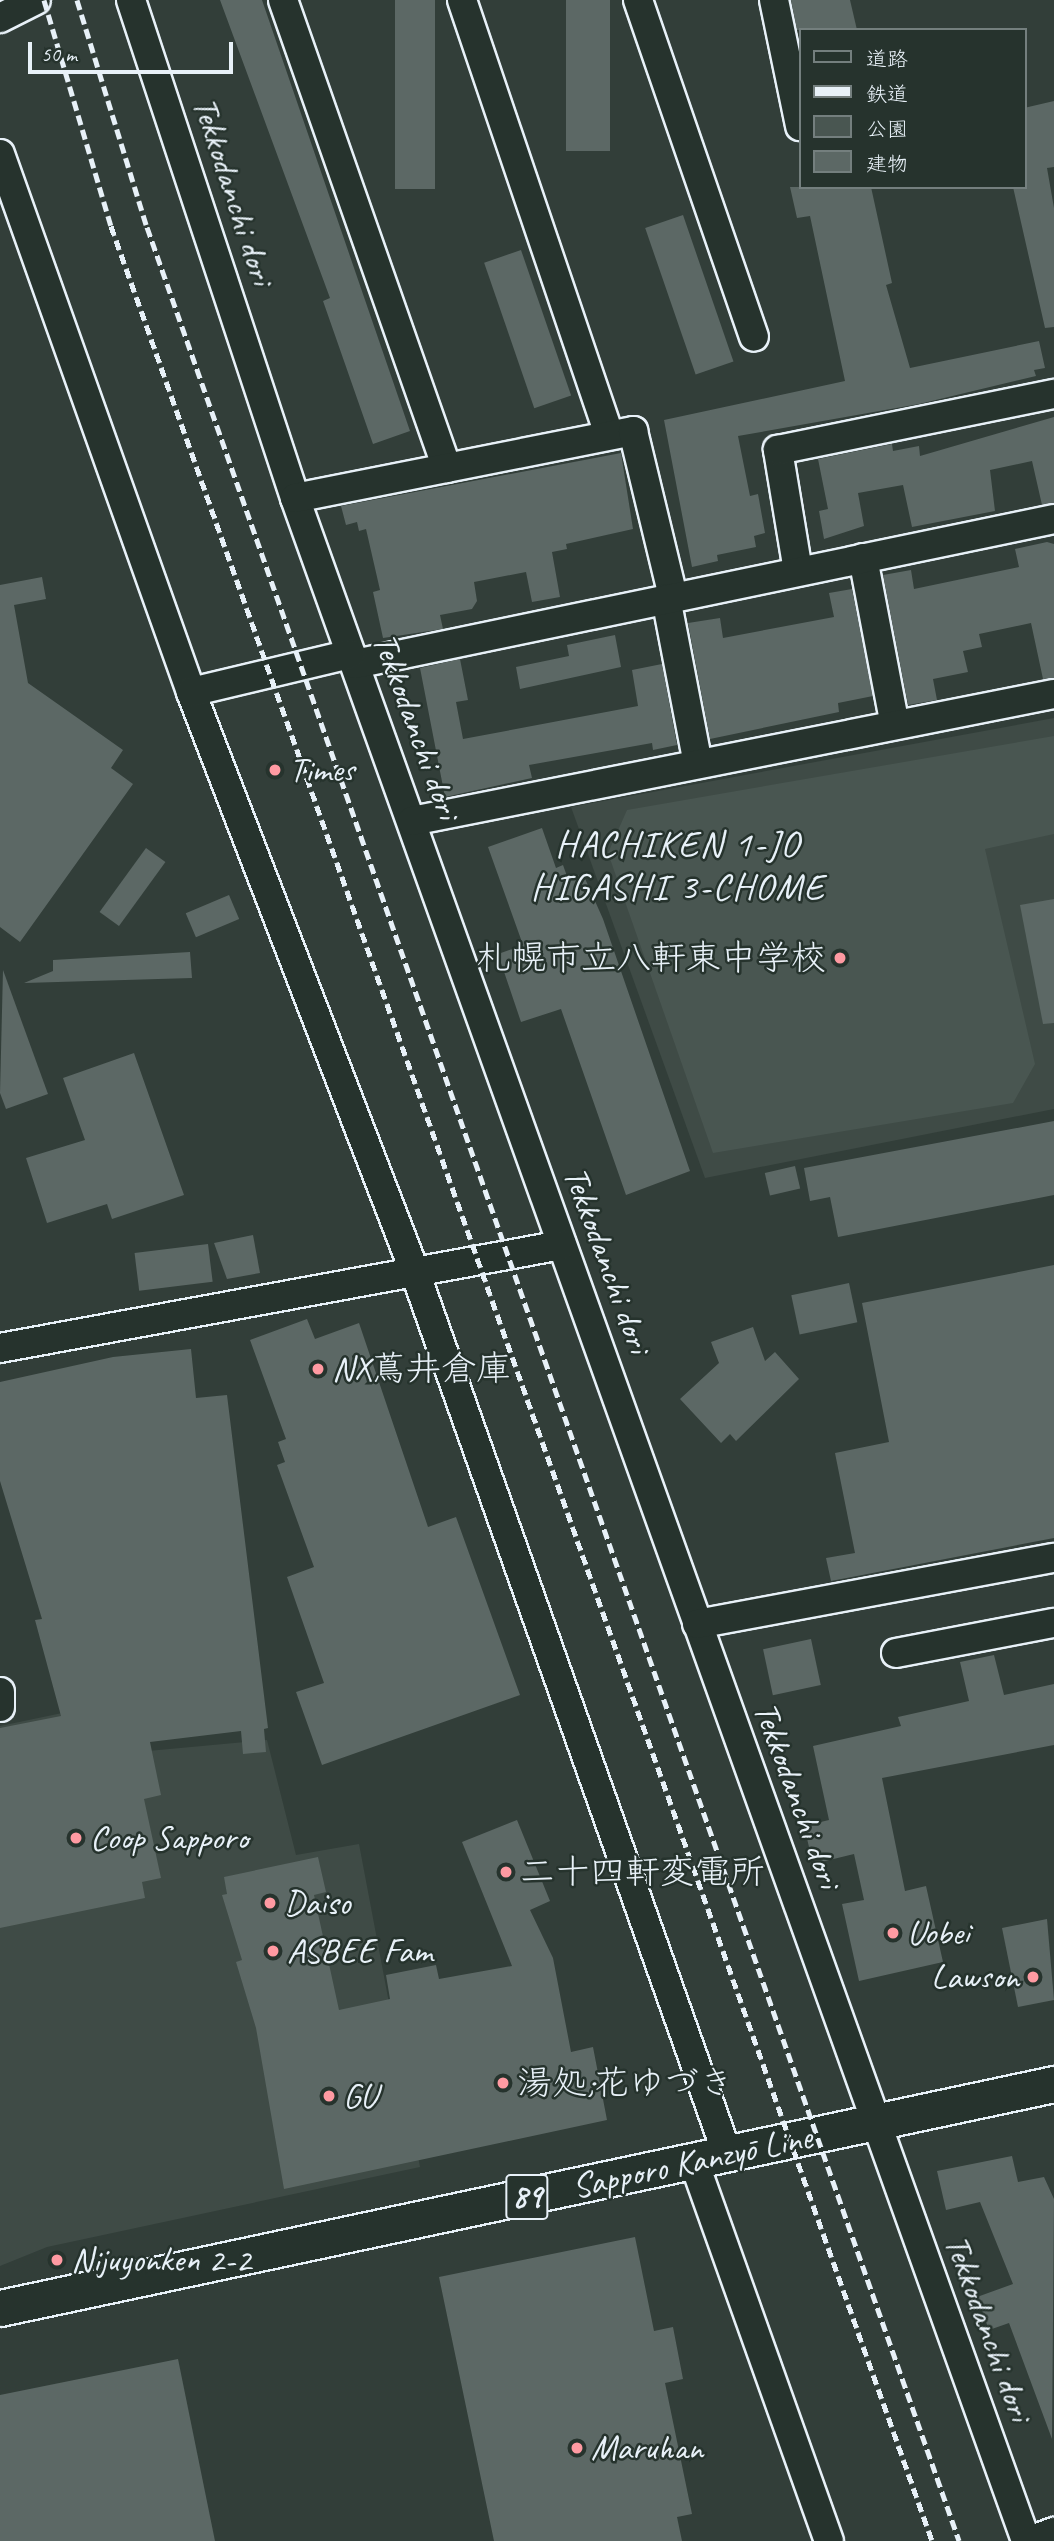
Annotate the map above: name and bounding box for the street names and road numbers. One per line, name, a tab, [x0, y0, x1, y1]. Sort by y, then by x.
street label: Tekkodanchi dori	[183, 92, 283, 290]
street label: Tekkodanchi dori	[363, 627, 469, 825]
street label: Tekkodanchi dori	[554, 1161, 660, 1359]
street label: Tekkodanchi dori	[744, 1696, 850, 1894]
street label: Sapporo Kanzyō Line	[568, 2116, 816, 2208]
road number: 89	[504, 2168, 550, 2226]
street label: Tekkodanchi dori	[935, 2229, 1041, 2427]

